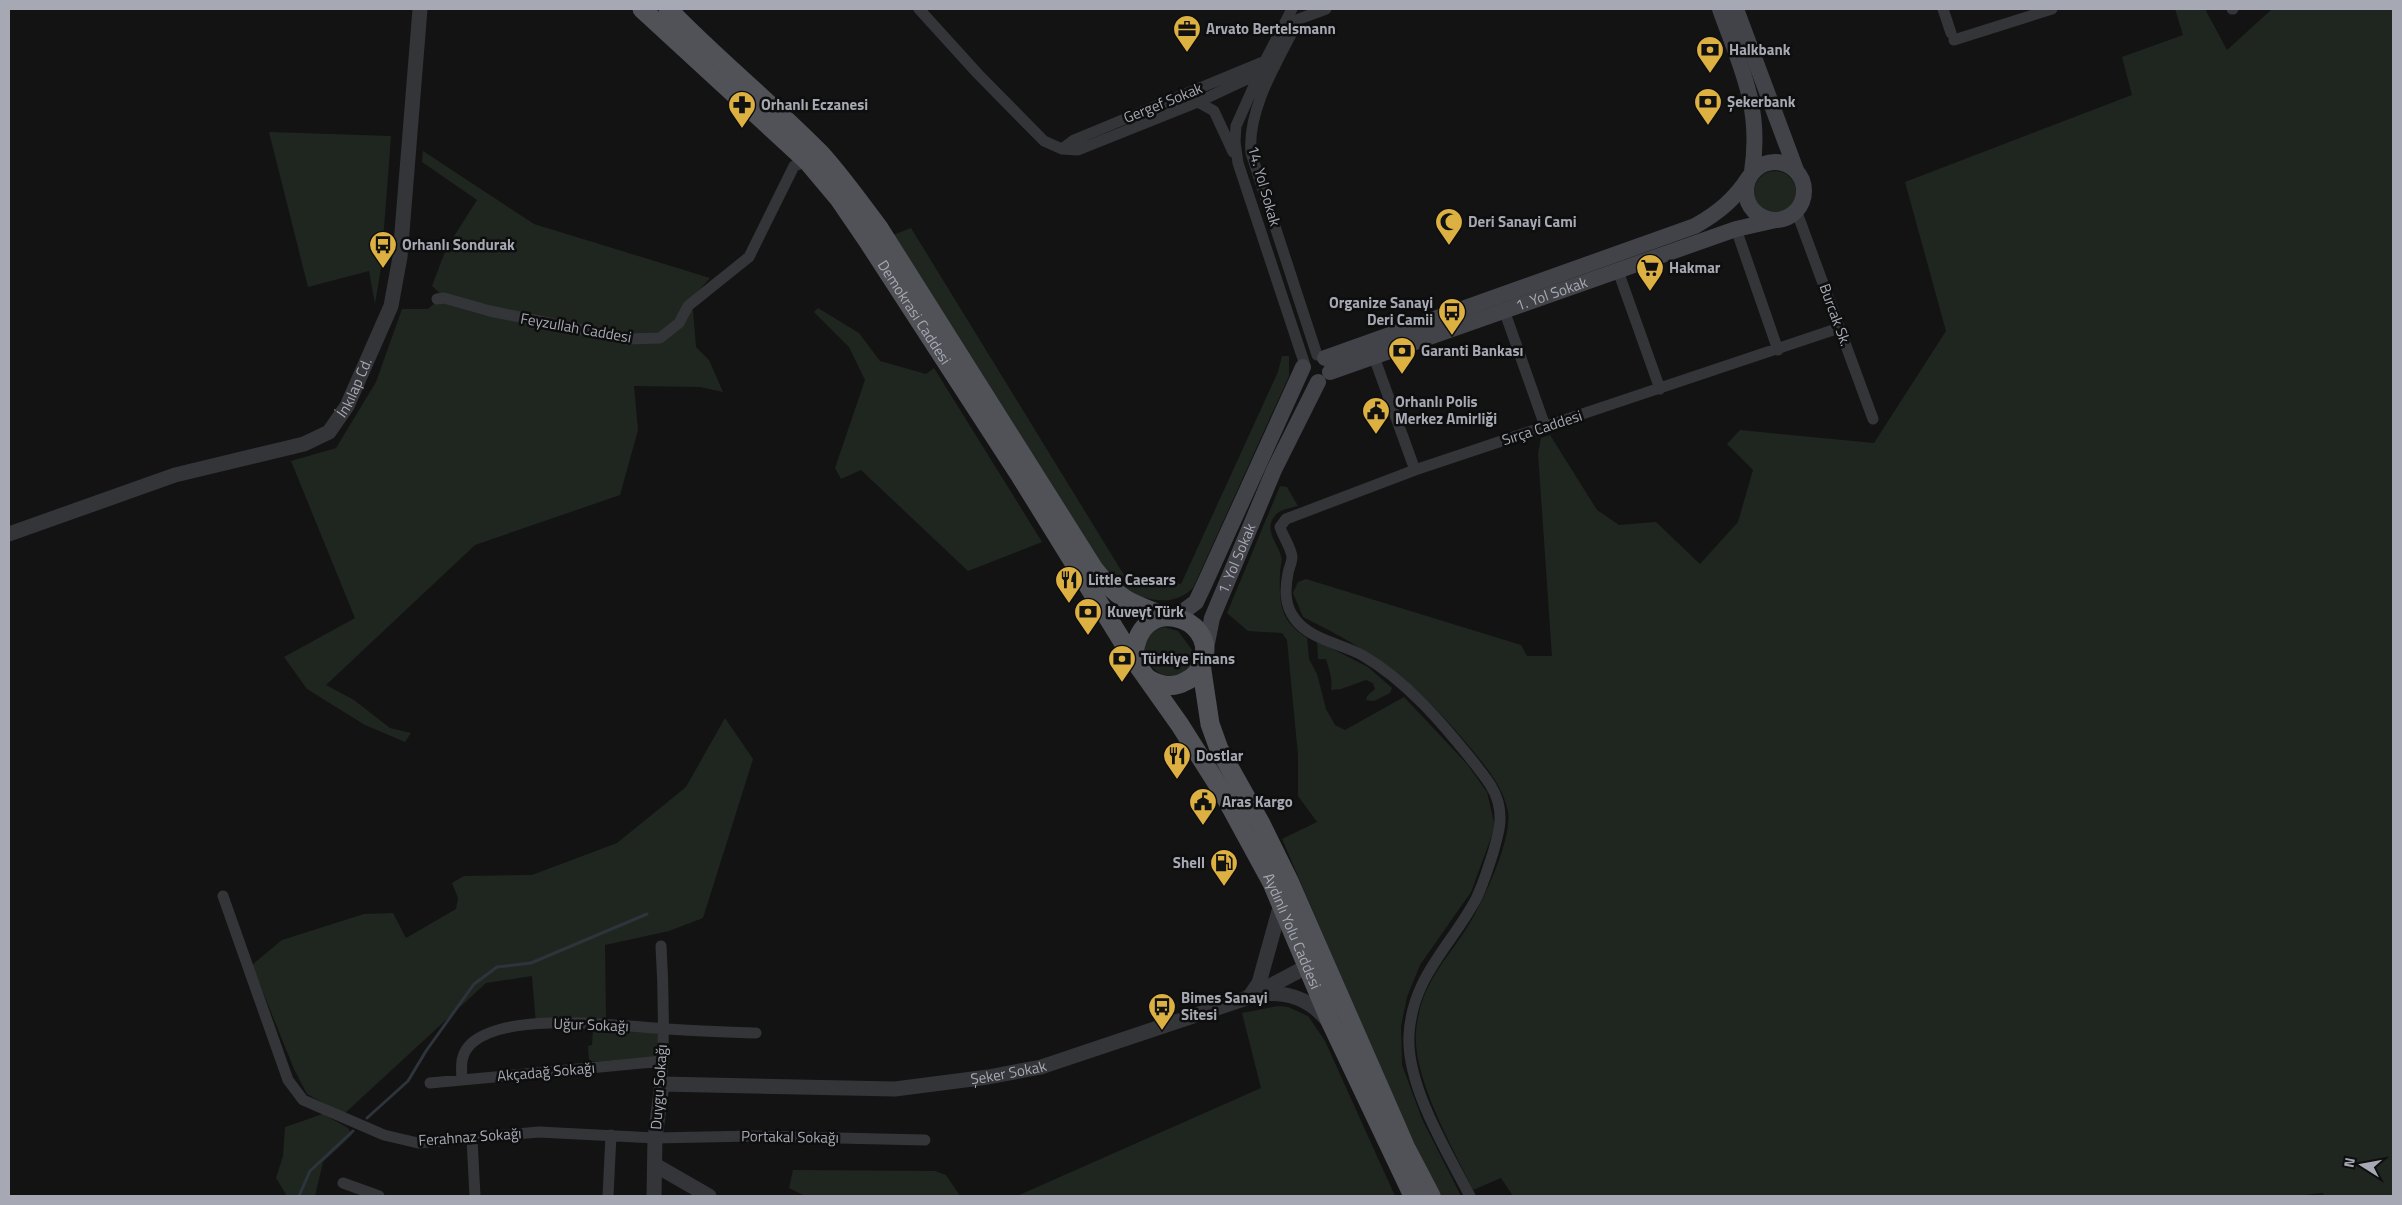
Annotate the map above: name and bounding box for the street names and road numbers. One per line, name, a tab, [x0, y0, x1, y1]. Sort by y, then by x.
street label: Gergef Sokak	[1120, 76, 1206, 129]
street label: 14. Yol Sokak	[1242, 143, 1287, 229]
street label: Demokrasi Caddesi	[872, 255, 957, 369]
street label: 1. Yol Sokak	[1512, 270, 1590, 317]
street label: Burcak Sk.	[1813, 280, 1857, 349]
street label: Feyzullah Caddesi	[519, 306, 633, 349]
street label: İnkılap Cd.	[330, 354, 378, 422]
street label: Sırça Caddesi	[1499, 404, 1585, 451]
street label: 1. Yol Sokak	[1211, 520, 1261, 597]
street label: Aydınlı Yolu Caddesi	[1258, 868, 1327, 993]
street label: Uğur Sokağı	[553, 1012, 629, 1037]
street label: Duygu Sokağı	[644, 1044, 673, 1130]
street label: Şeker Sokak	[969, 1054, 1049, 1090]
street label: Akçadağ Sokağı	[496, 1056, 596, 1087]
street label: Ferahnaz Sokağı	[418, 1121, 522, 1152]
street label: Portakal Sokağı	[741, 1124, 839, 1149]

